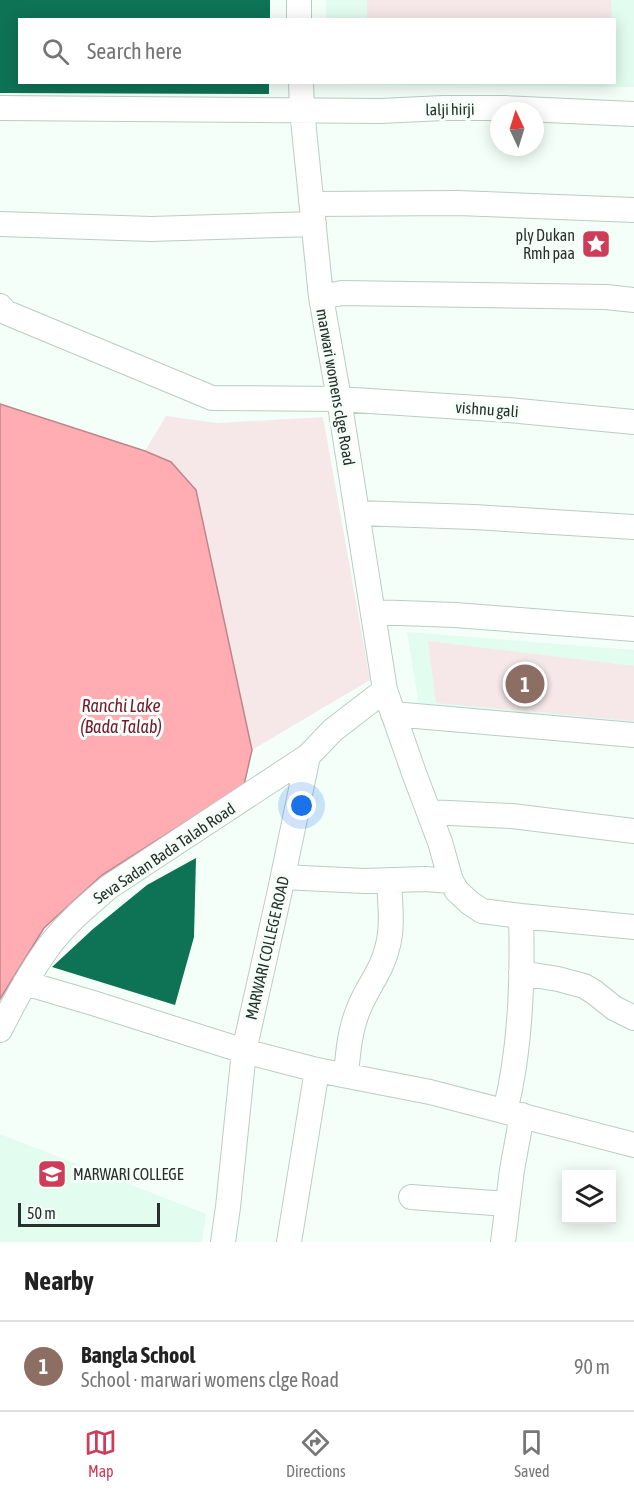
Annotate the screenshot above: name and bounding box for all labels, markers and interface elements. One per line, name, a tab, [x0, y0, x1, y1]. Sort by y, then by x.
search box	[18, 18, 616, 84]
icon: search	[39, 35, 72, 68]
text: Search here	[87, 38, 182, 64]
street label: lalji hirji	[425, 100, 475, 119]
north arrow	[490, 102, 544, 156]
place label: ply Dukan Rmh paa	[516, 226, 575, 263]
place icon: ply Dukan Rmh paa	[580, 228, 612, 260]
street label: marwari womens clge Road	[312, 307, 359, 467]
street label: vishnu gali	[455, 398, 519, 421]
pin: 1	[506, 662, 544, 706]
water label: Ranchi Lake (Bada Talab)	[80, 695, 162, 737]
your location	[287, 791, 316, 820]
street label: Seva Sadan Bada Talab Road	[90, 799, 238, 907]
street label: MARWARI COLLEGE ROAD	[242, 874, 292, 1021]
school or university icon: MARWARI COLLEGE	[36, 1158, 68, 1190]
place label: MARWARI COLLEGE	[73, 1165, 184, 1183]
map controls	[562, 1170, 616, 1224]
button: layers	[562, 1170, 616, 1224]
scale bar	[18, 1200, 160, 1228]
text: 50 m	[27, 1204, 56, 1222]
text: Nearby	[24, 1266, 94, 1296]
text: Bangla School	[81, 1342, 195, 1368]
text: 1	[39, 1355, 48, 1378]
text: 90 m	[574, 1355, 610, 1378]
text: School · marwari womens clge Road	[81, 1368, 339, 1391]
tab: Map	[84, 1426, 117, 1480]
tab: Directions	[286, 1426, 346, 1480]
tab: Saved	[514, 1426, 550, 1480]

